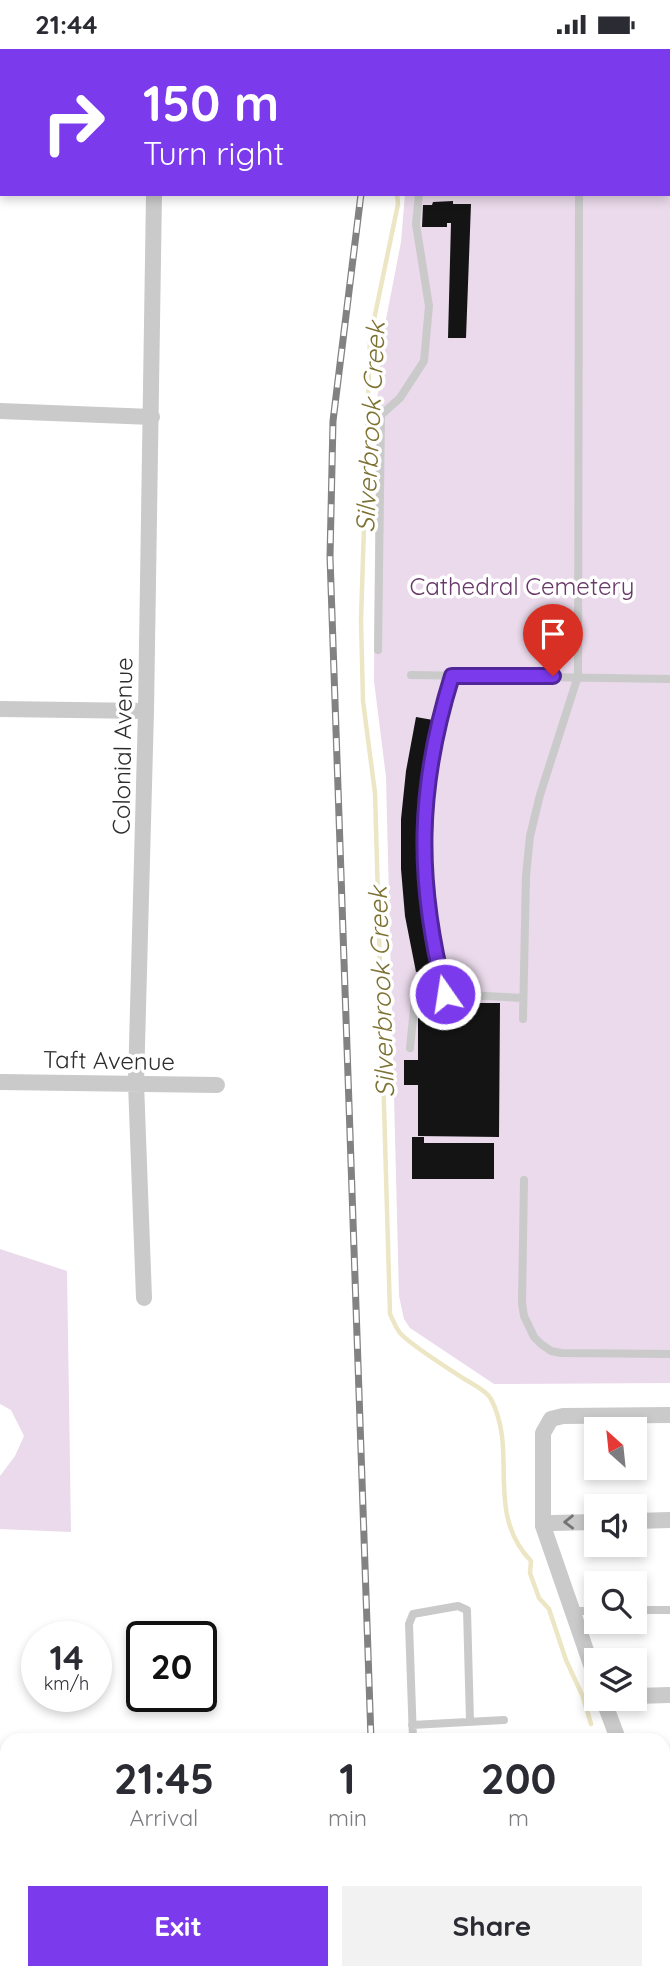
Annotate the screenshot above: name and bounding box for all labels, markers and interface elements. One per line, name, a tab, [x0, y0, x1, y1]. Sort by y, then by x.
text: 21:44	[35, 8, 98, 41]
text: 150 m	[143, 72, 279, 133]
icon: right	[28, 77, 119, 168]
text: Turn right	[143, 133, 284, 173]
water label: Silverbrook Creek	[348, 319, 392, 533]
park label: Cathedral Cemetery	[410, 571, 634, 601]
pin	[523, 604, 583, 676]
icon: arrive	[534, 615, 572, 653]
street label: Colonial Avenue	[105, 657, 139, 835]
water label: Silverbrook Creek	[361, 884, 401, 1098]
position arrow	[408, 957, 482, 1031]
street label: Taft Avenue	[43, 1044, 175, 1076]
north arrow	[584, 1417, 648, 1481]
map controls	[584, 1417, 647, 1711]
button: sound	[584, 1494, 647, 1557]
one-way arrow	[564, 1514, 574, 1530]
button: search	[584, 1571, 647, 1634]
speed limit sign: 20	[126, 1621, 217, 1712]
text: 14	[49, 1635, 84, 1679]
button: layers	[584, 1648, 647, 1711]
text: km/h	[44, 1672, 89, 1695]
text: 21:45	[114, 1752, 214, 1805]
text: 1	[339, 1752, 356, 1805]
text: 200	[481, 1752, 556, 1805]
text: Arrival	[130, 1803, 198, 1832]
text: min	[328, 1803, 367, 1832]
text: m	[508, 1803, 529, 1832]
button: Exit	[28, 1886, 328, 1966]
button: Share	[342, 1886, 642, 1966]

